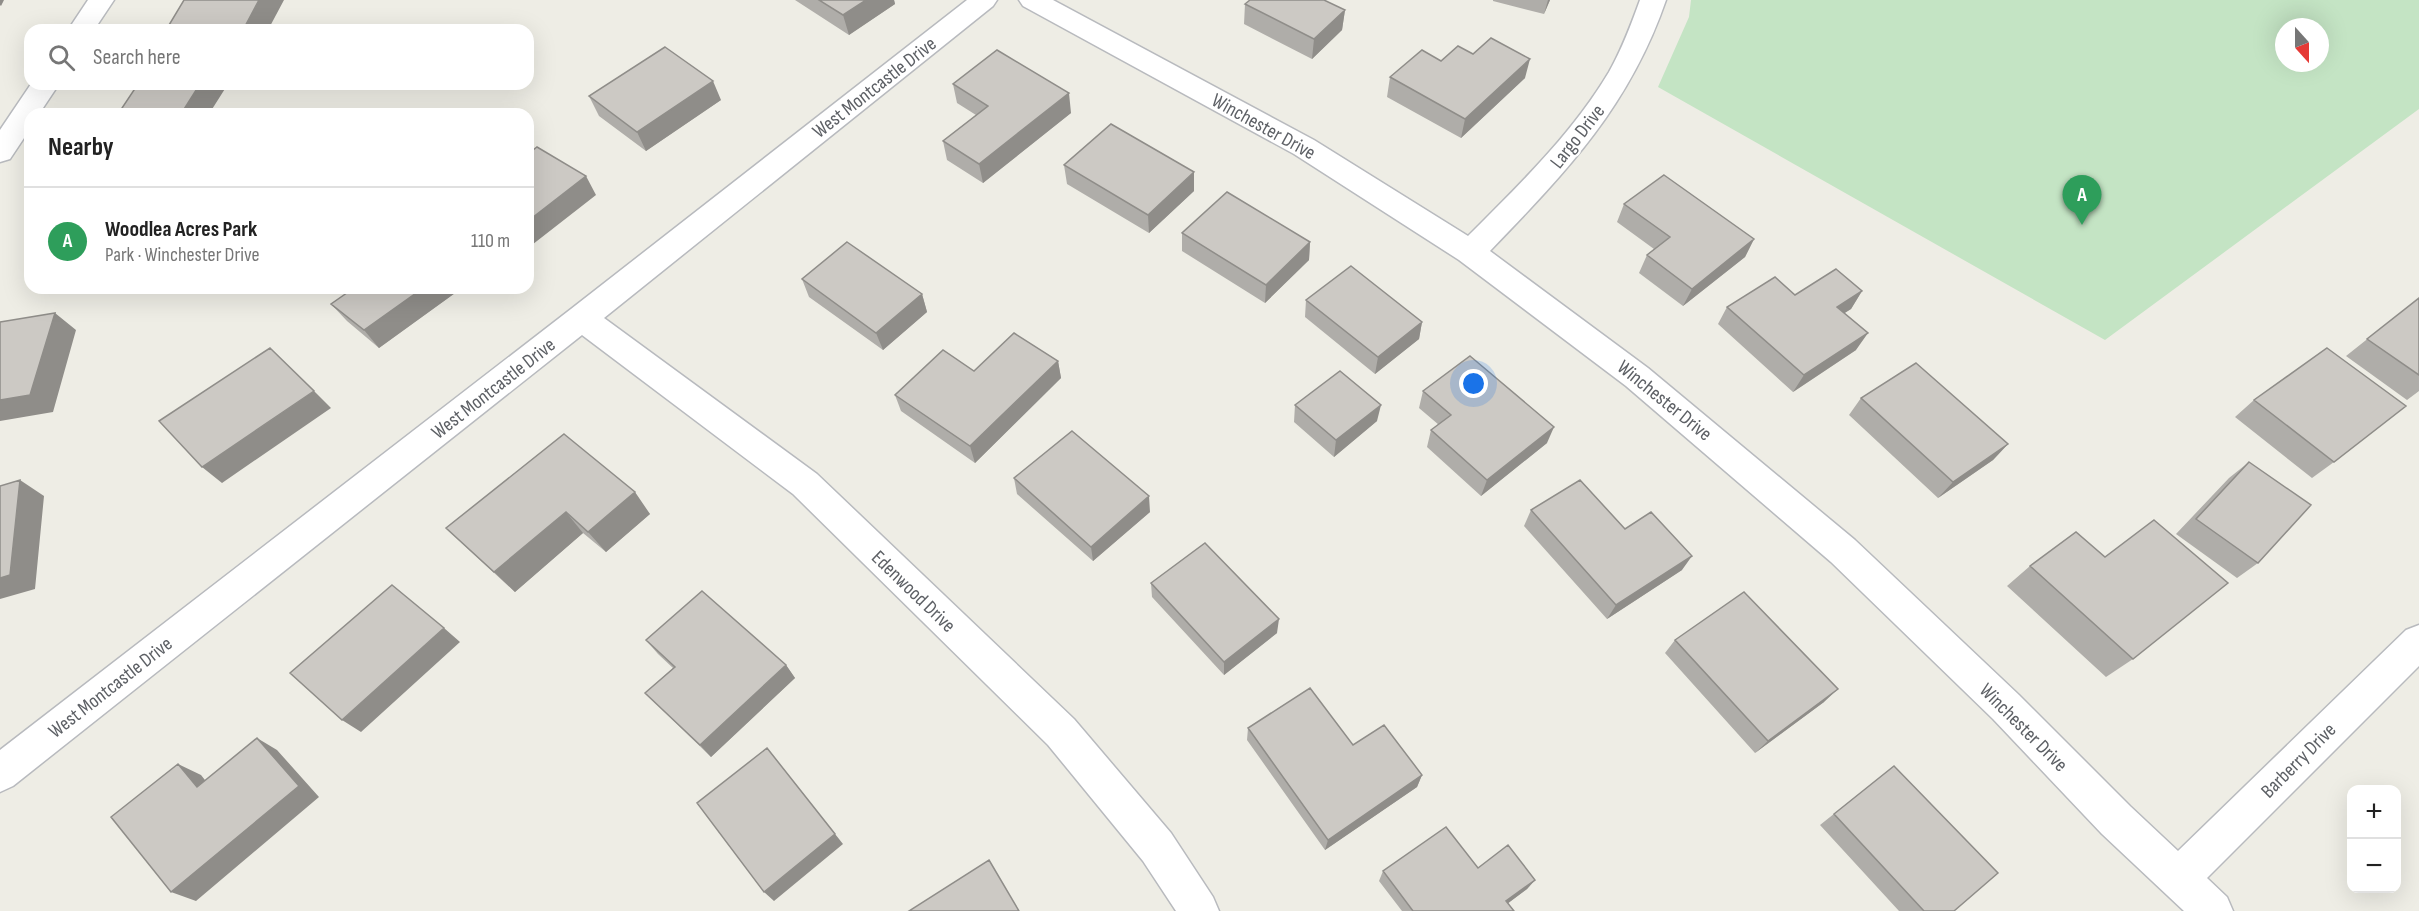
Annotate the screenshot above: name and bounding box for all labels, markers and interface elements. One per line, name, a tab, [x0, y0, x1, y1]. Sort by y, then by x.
north arrow	[2275, 18, 2329, 72]
search box	[24, 24, 534, 90]
street label: West Montcastle Drive	[808, 32, 941, 144]
icon: search	[45, 41, 78, 74]
text: Search here	[93, 44, 180, 71]
street label: Winchester Drive	[1207, 89, 1320, 165]
street label: Largo Drive	[1545, 100, 1610, 173]
text: Nearby	[48, 132, 114, 163]
pin: A	[2062, 176, 2102, 225]
text: Woodlea Acres Park	[105, 216, 257, 243]
text: A	[63, 229, 72, 253]
text: 110 m	[471, 229, 510, 253]
text: Park · Winchester Drive	[105, 243, 260, 267]
street label: West Montcastle Drive	[427, 333, 560, 445]
street label: Winchester Drive	[1612, 355, 1717, 446]
your location	[1459, 369, 1488, 398]
street label: Edenwood Drive	[866, 546, 960, 638]
street label: West Montcastle Drive	[44, 632, 177, 744]
street label: Winchester Drive	[1974, 679, 2072, 777]
street label: Barberry Drive	[2256, 718, 2341, 803]
map controls	[2347, 785, 2401, 893]
button: +	[2347, 785, 2401, 839]
button: −	[2347, 839, 2401, 893]

